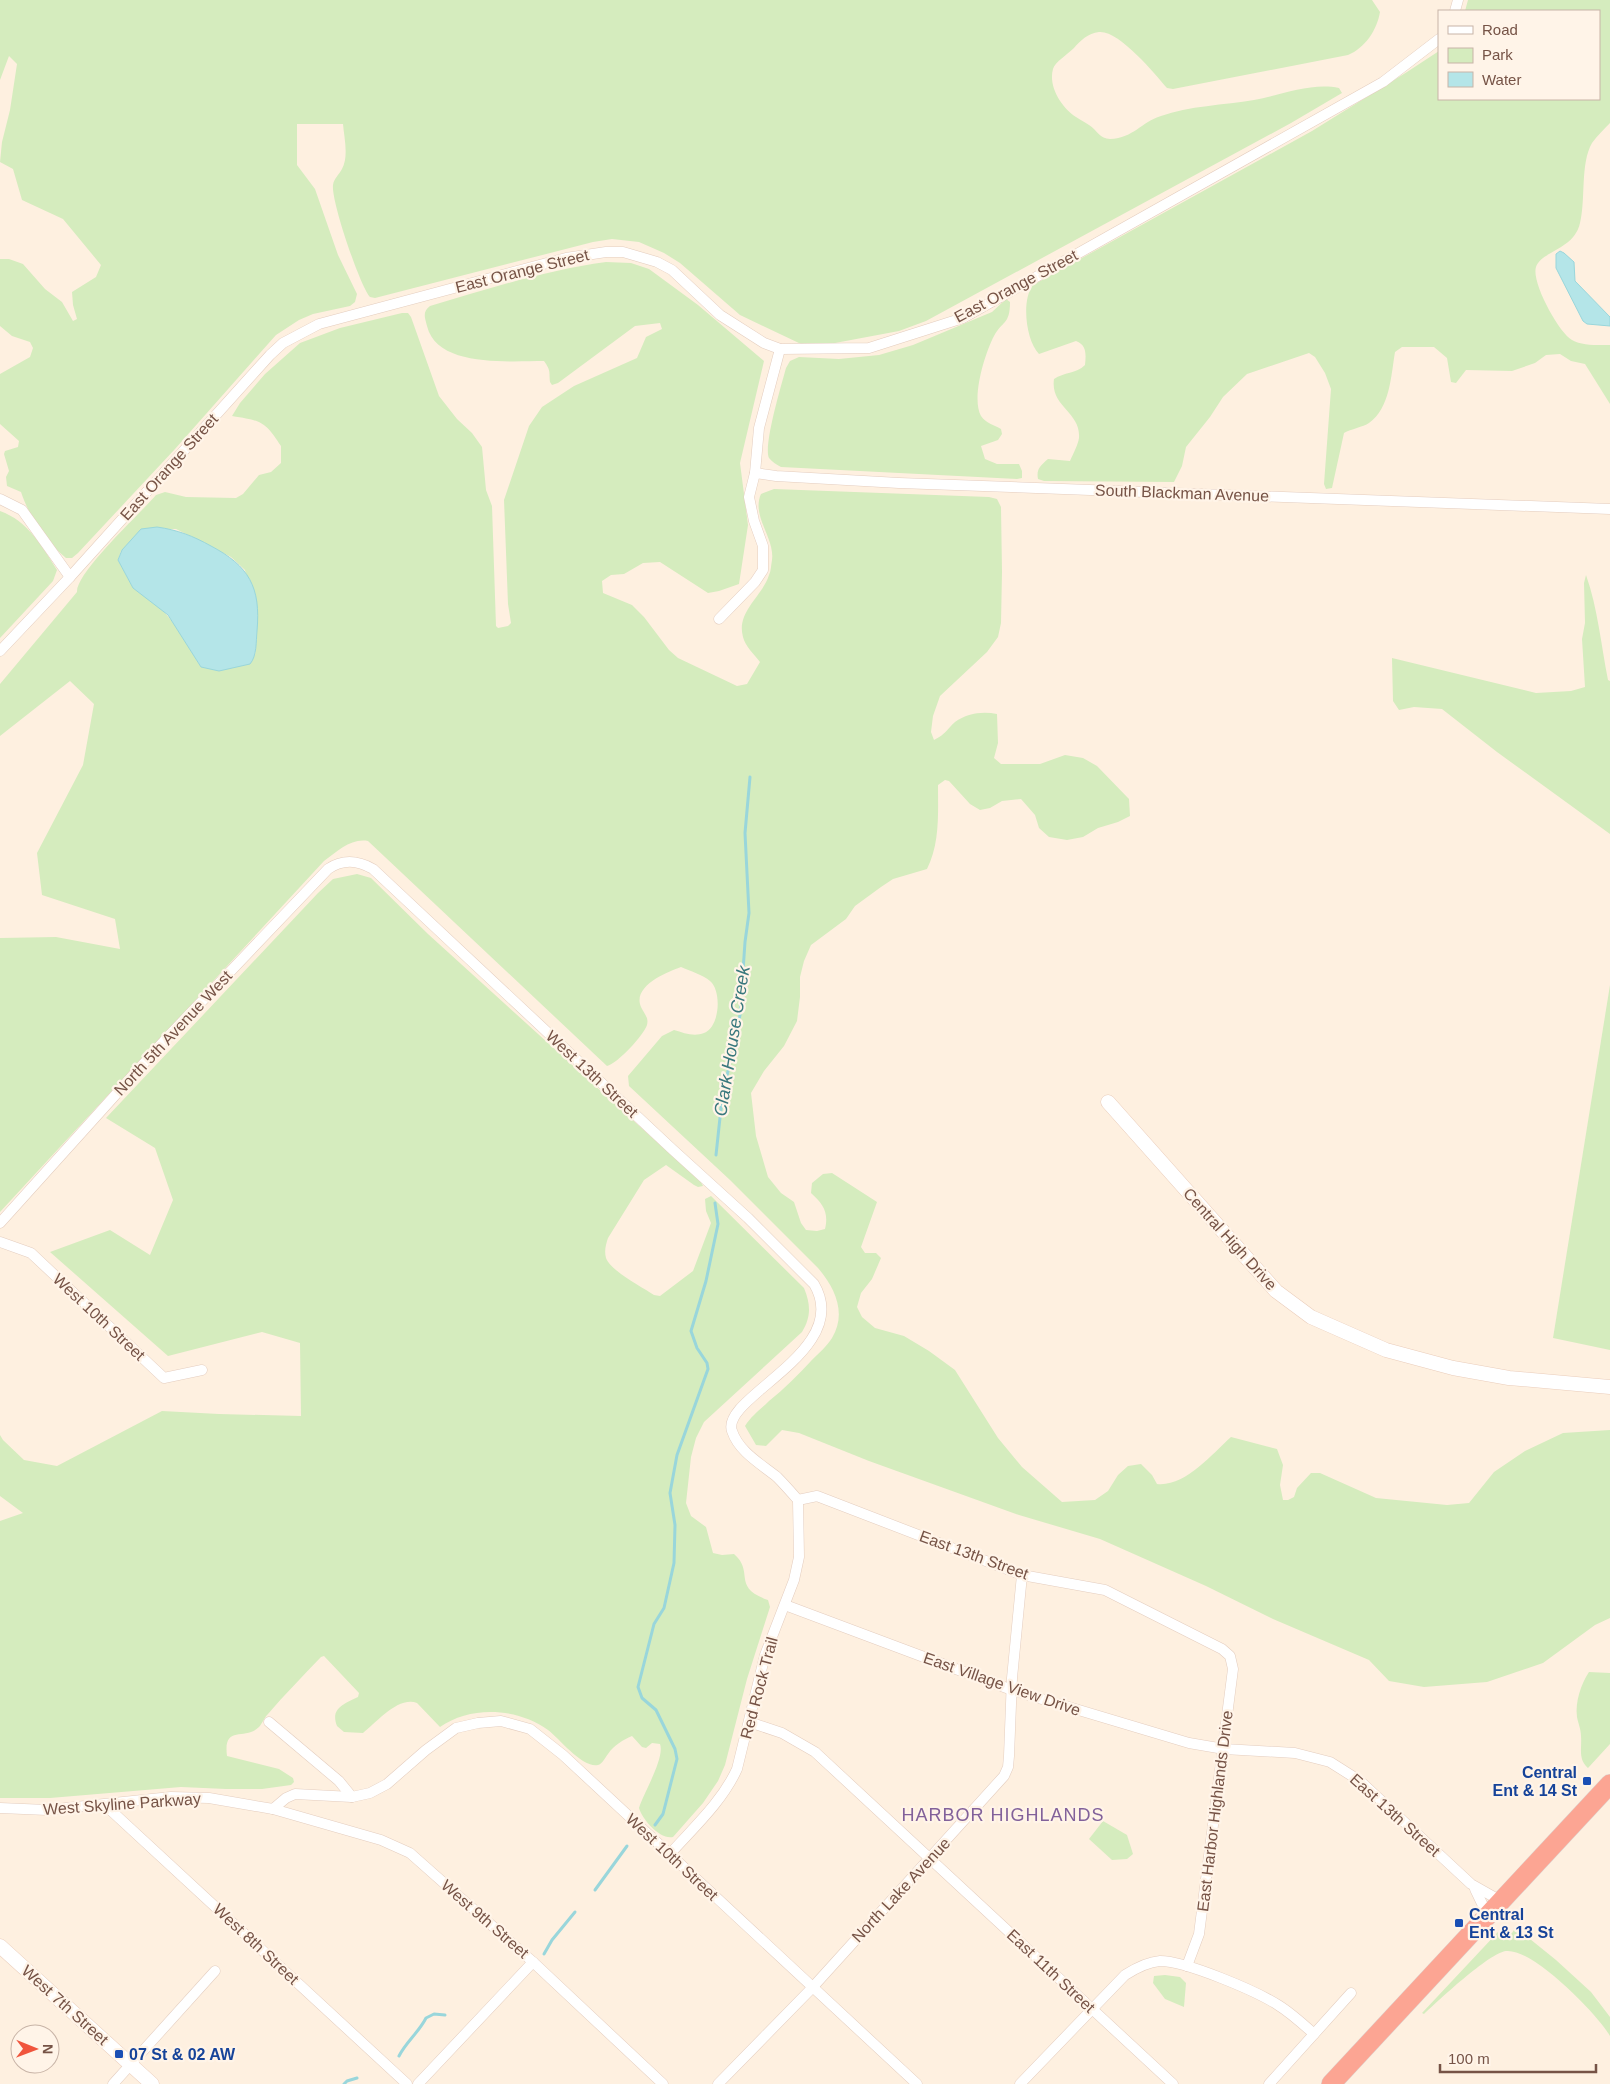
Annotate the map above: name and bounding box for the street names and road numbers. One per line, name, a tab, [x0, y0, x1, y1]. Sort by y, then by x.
street label: East Orange Street	[453, 246, 591, 296]
street label: East Orange Street	[952, 246, 1081, 326]
street label: East Orange Street	[117, 410, 222, 524]
street label: South Blackman Avenue	[1095, 481, 1269, 505]
street label: North 5th Avenue West	[111, 967, 236, 1099]
street label: West 13th Street	[543, 1027, 642, 1121]
street label: Central High Drive	[1180, 1185, 1280, 1293]
street label: West 10th Street	[50, 1270, 149, 1364]
street label: East 13th Street	[917, 1527, 1031, 1583]
street label: Red Rock Trail	[737, 1635, 781, 1741]
street label: East Village View Drive	[921, 1649, 1083, 1719]
street label: East Harbor Highlands Drive	[1194, 1709, 1236, 1913]
street label: East 13th Street	[1347, 1770, 1444, 1860]
street label: West Skyline Parkway	[43, 1790, 201, 1818]
street label: West 10th Street	[623, 1810, 722, 1904]
street label: North Lake Avenue	[848, 1834, 954, 1945]
street label: West 9th Street	[438, 1877, 532, 1962]
street label: West 8th Street	[210, 1900, 302, 1988]
street label: East 11th Street	[1004, 1926, 1099, 2016]
street label: West 7th Street	[18, 1962, 112, 2048]

